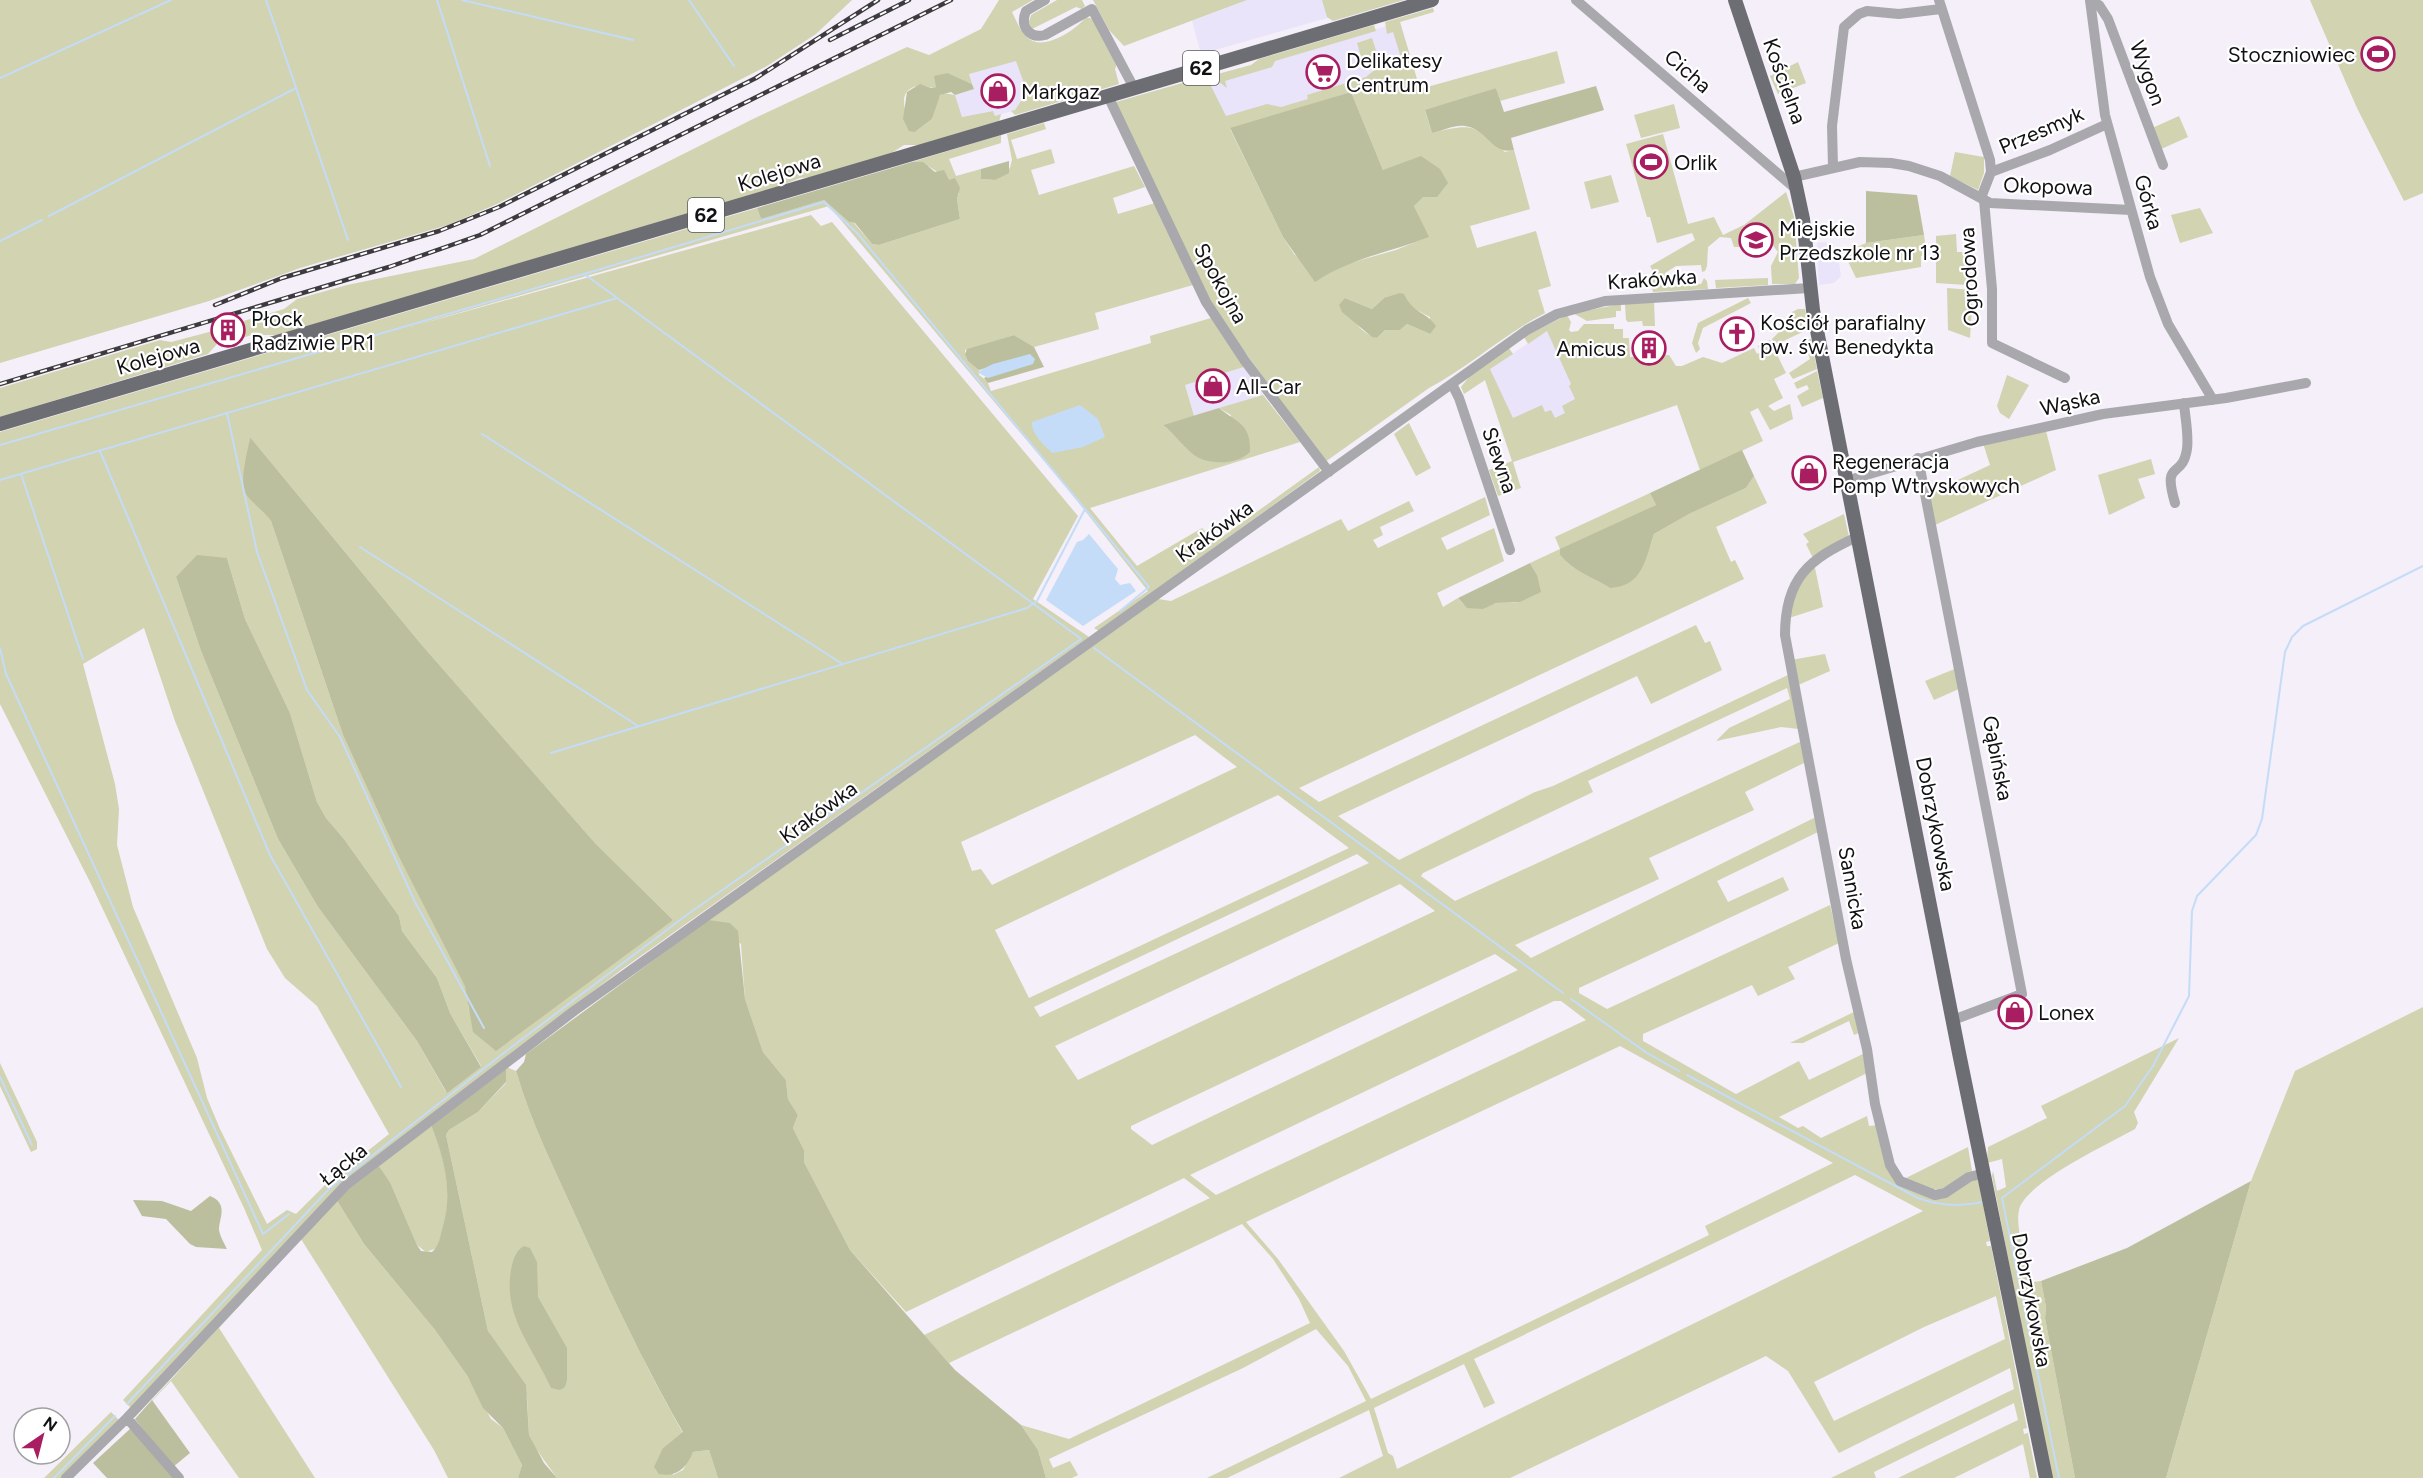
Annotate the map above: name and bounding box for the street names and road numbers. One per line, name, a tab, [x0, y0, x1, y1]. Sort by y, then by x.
street label: Kościelna	[1758, 35, 1812, 127]
street label: Wygon	[2125, 37, 2171, 109]
street label: Cicha	[1659, 44, 1717, 98]
road number: 62	[1183, 51, 1219, 85]
street label: Przesmyk	[1995, 101, 2088, 159]
street label: Kolejowa	[735, 148, 823, 196]
street label: Okopowa	[2003, 172, 2093, 200]
street label: Górka	[2129, 172, 2169, 232]
road number: 62	[688, 198, 724, 232]
street label: Ogrodowa	[1954, 227, 1984, 327]
street label: Spokojna	[1189, 239, 1253, 327]
street label: Krakówka	[1606, 263, 1698, 295]
street label: Kolejowa	[114, 332, 202, 380]
street label: Wąska	[2038, 383, 2102, 421]
street label: Siewna	[1477, 424, 1523, 496]
street label: Krakówka	[1170, 495, 1258, 567]
street label: Gąbińska	[1978, 713, 2018, 803]
street label: Dobrzykowska	[1911, 755, 1961, 893]
street label: Krakówka	[774, 776, 862, 848]
street label: Sannicka	[1833, 844, 1873, 932]
street label: Łącka	[314, 1137, 372, 1191]
street label: Dobrzykowska	[2007, 1231, 2057, 1369]

